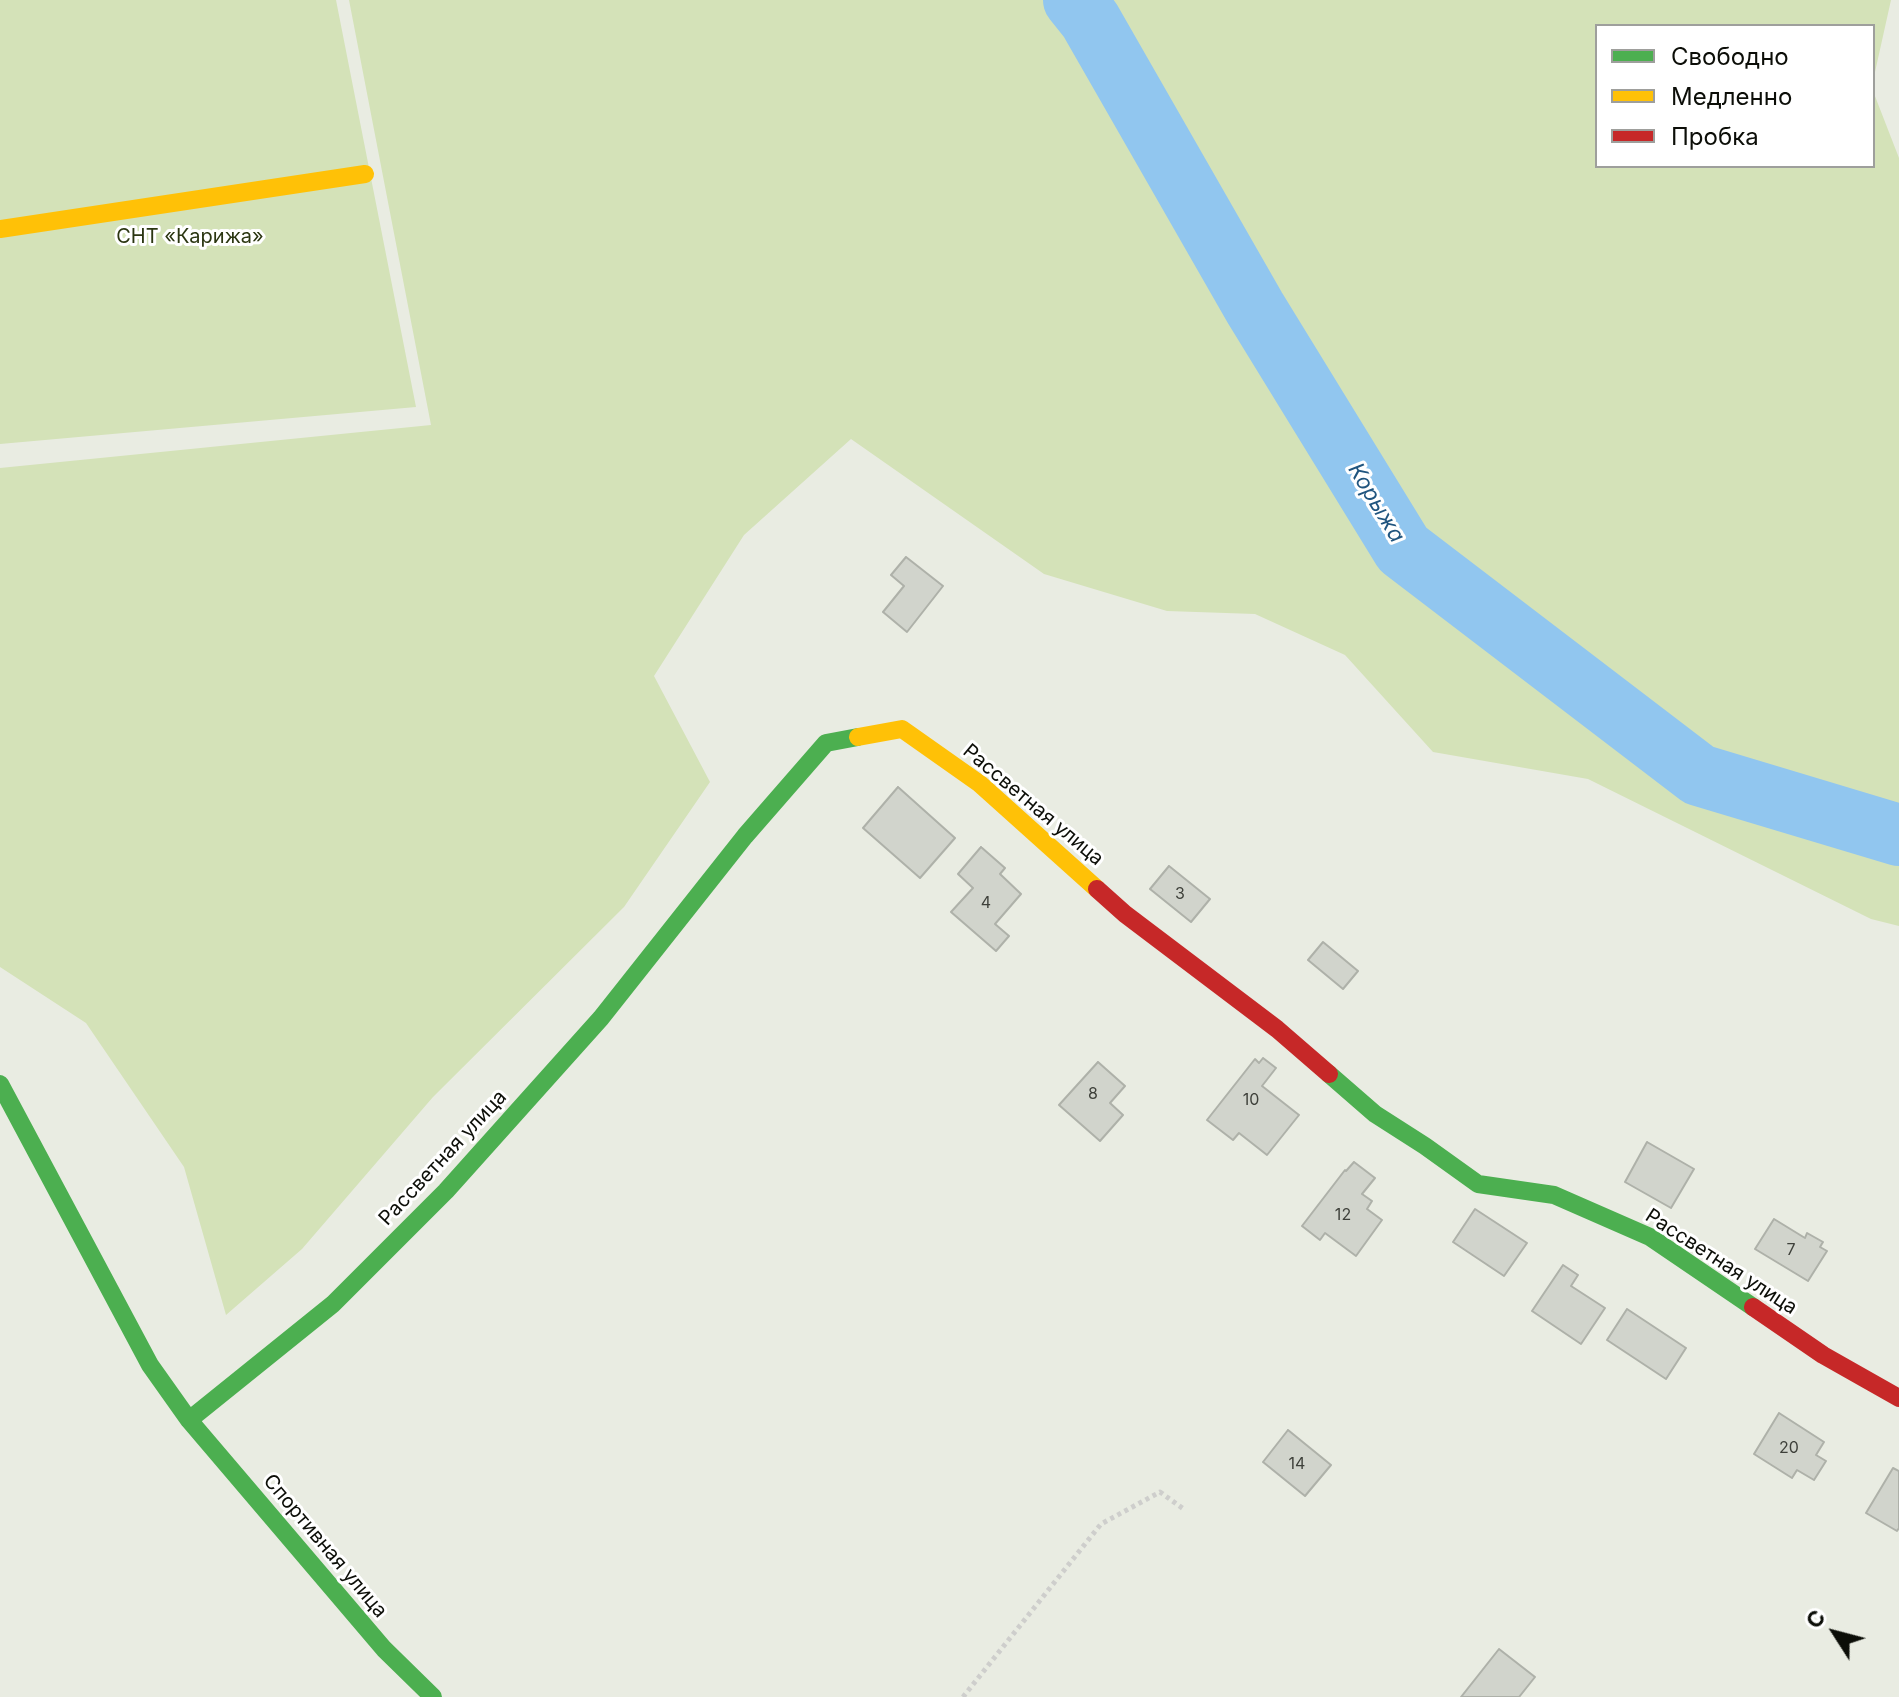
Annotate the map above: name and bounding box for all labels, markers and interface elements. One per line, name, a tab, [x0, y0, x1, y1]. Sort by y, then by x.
legend	[1595, 24, 1875, 168]
text: Свободно	[1671, 42, 1789, 71]
text: Медленно	[1671, 82, 1792, 111]
text: Пробка	[1671, 122, 1759, 151]
park label: СНТ «Карижа»	[116, 225, 264, 249]
water label: Корыжа	[1342, 458, 1410, 548]
street label: Рассветная улица	[958, 739, 1108, 871]
house number: 3	[1175, 884, 1185, 904]
house number: 4	[981, 893, 991, 913]
house number: 8	[1088, 1084, 1098, 1104]
street label: Рассветная улица	[374, 1085, 512, 1231]
house number: 10	[1243, 1090, 1259, 1110]
street label: Рассветная улица	[1641, 1204, 1801, 1320]
house number: 12	[1335, 1205, 1351, 1225]
house number: 7	[1786, 1240, 1796, 1260]
house number: 20	[1779, 1438, 1799, 1458]
house number: 14	[1289, 1454, 1305, 1474]
street label: Спортивная улица	[258, 1469, 392, 1623]
north arrow	[1795, 1593, 1875, 1673]
text: С	[1800, 1605, 1831, 1633]

